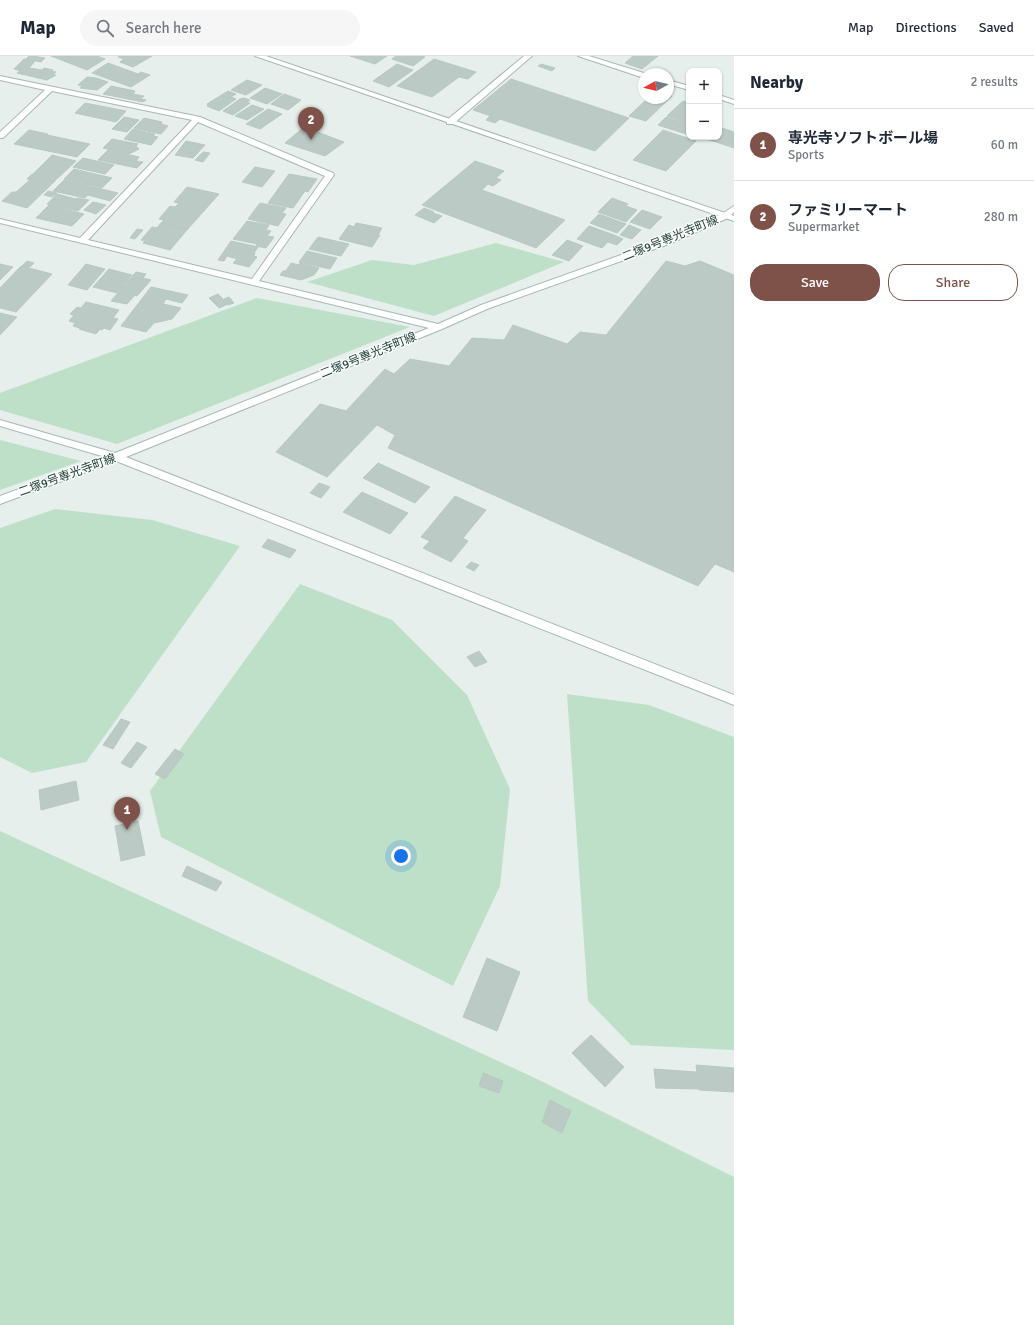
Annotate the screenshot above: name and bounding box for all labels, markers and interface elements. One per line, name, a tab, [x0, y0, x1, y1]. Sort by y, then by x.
search box	[80, 10, 360, 46]
text: Map	[20, 16, 56, 40]
icon: search	[94, 17, 116, 39]
text: Search here	[126, 19, 201, 37]
text: Map	[848, 19, 874, 36]
text: Directions	[896, 19, 957, 36]
text: Saved	[979, 19, 1014, 36]
north arrow	[638, 68, 674, 104]
map controls	[686, 68, 722, 140]
button: +	[686, 68, 722, 104]
text: Nearby	[750, 72, 803, 93]
text: 2 results	[970, 74, 1018, 90]
button: −	[686, 104, 722, 140]
pin: 2	[298, 107, 324, 140]
text: 専光寺ソフトボール場	[788, 129, 938, 147]
text: 1	[759, 137, 767, 153]
text: 60 m	[991, 137, 1018, 153]
text: Sports	[788, 147, 824, 163]
text: ファミリーマート	[788, 201, 908, 219]
text: 2	[759, 209, 767, 225]
text: 280 m	[984, 209, 1018, 225]
street label: 二塚9号専光寺町線	[620, 212, 721, 265]
text: Supermarket	[788, 219, 860, 235]
button: Save	[750, 264, 880, 301]
button: Share	[888, 264, 1018, 301]
street label: 二塚9号専光寺町線	[318, 329, 419, 382]
street label: 二塚9号専光寺町線	[16, 451, 118, 500]
pin: 1	[114, 797, 140, 830]
your location	[391, 846, 411, 866]

